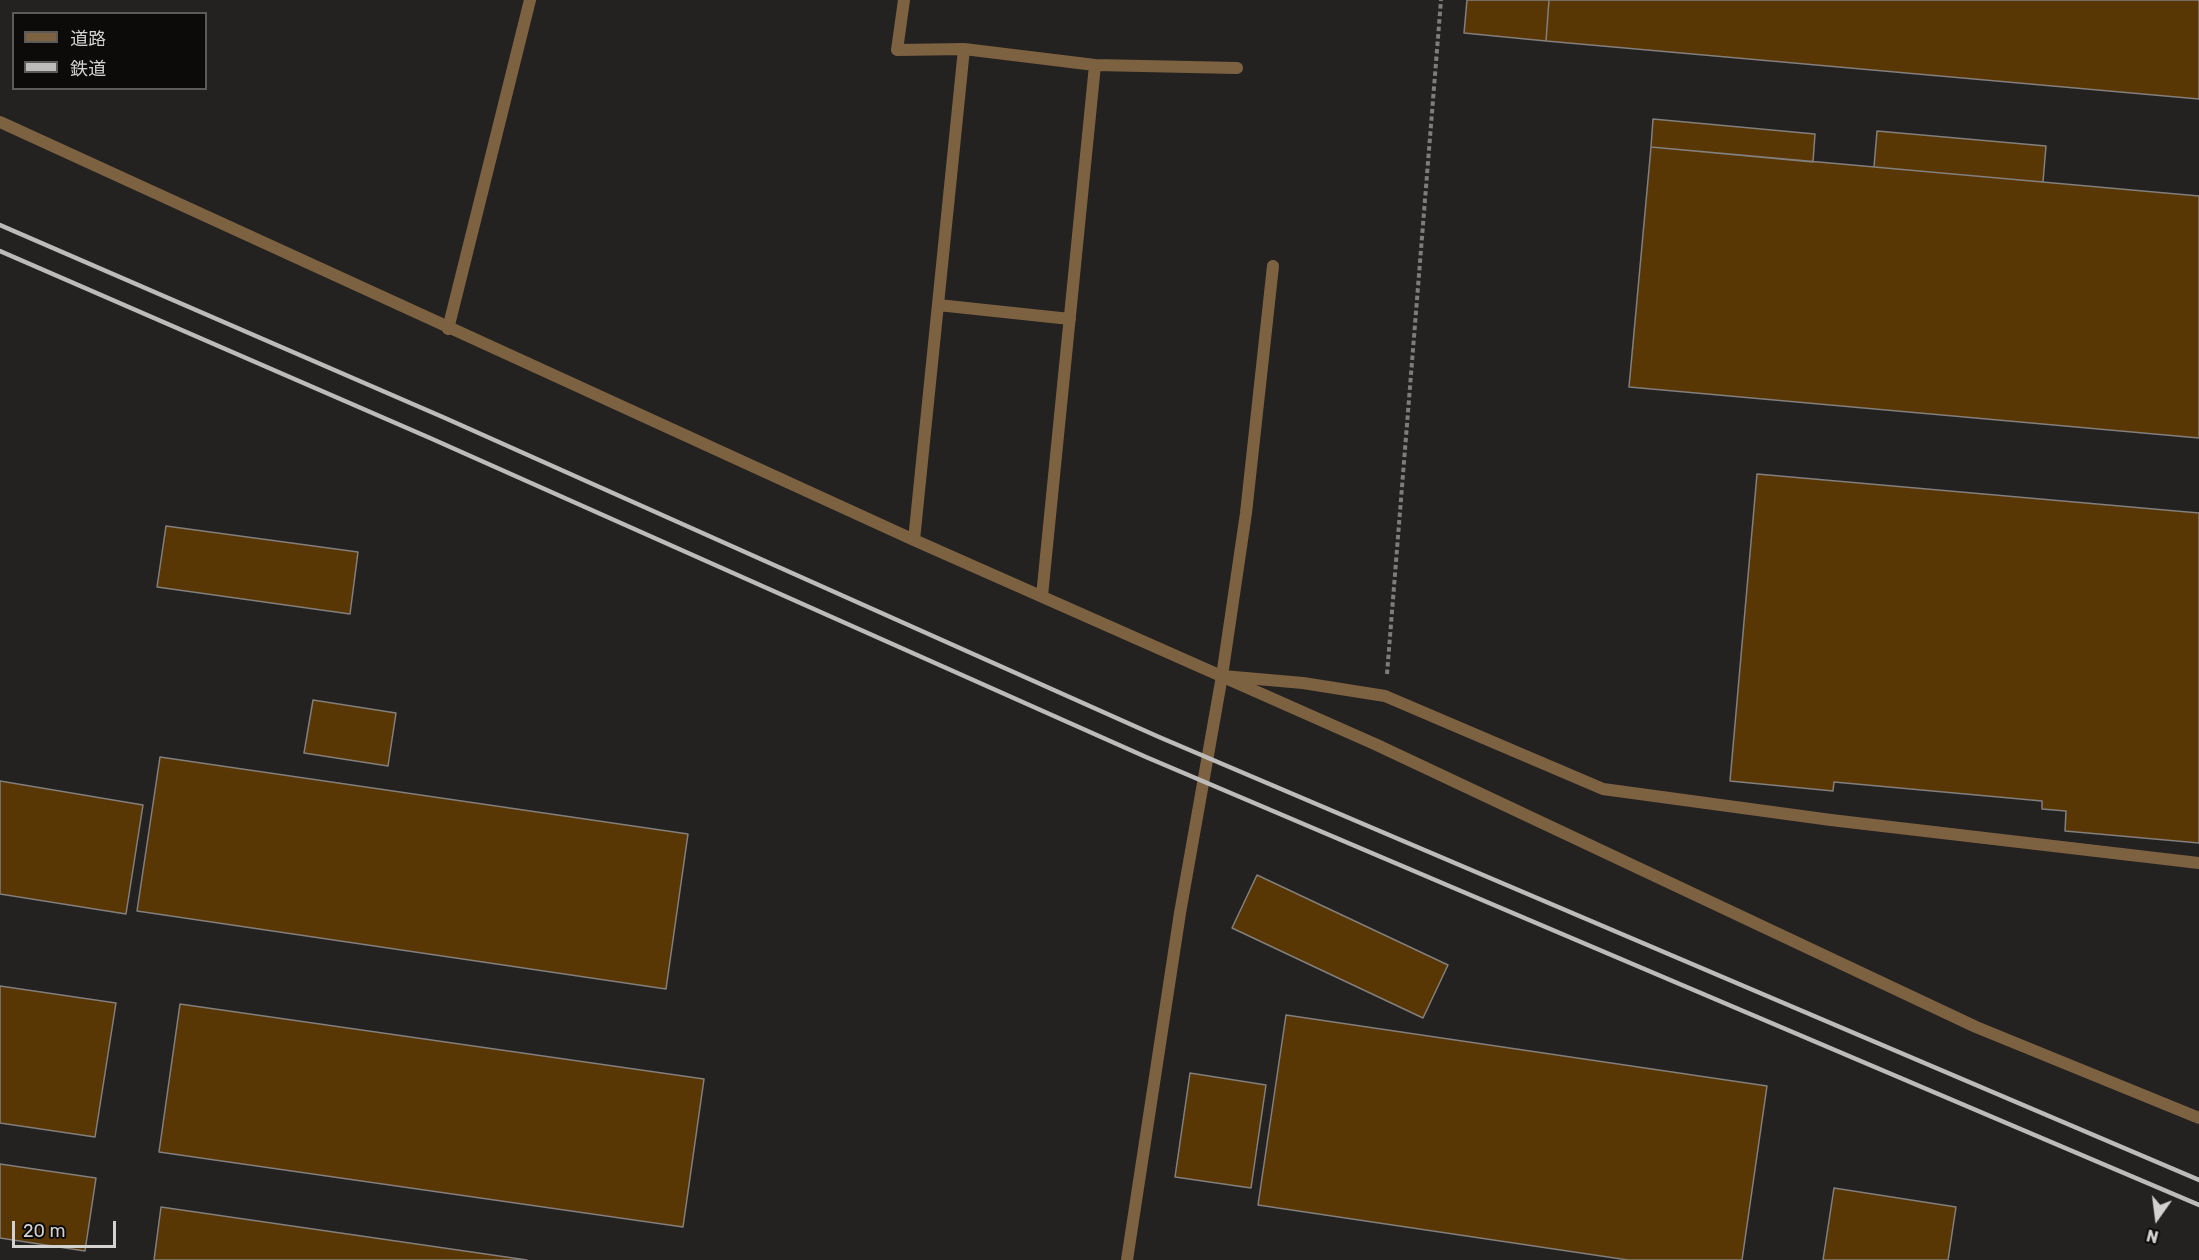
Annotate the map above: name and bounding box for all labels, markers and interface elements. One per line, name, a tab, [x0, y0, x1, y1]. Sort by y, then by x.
legend	[12, 12, 207, 90]
text: 道路	[70, 28, 106, 50]
text: 鉄道	[70, 58, 106, 80]
north arrow	[2127, 1188, 2187, 1248]
scale bar	[15, 1209, 118, 1247]
text: 20 m	[23, 1220, 65, 1242]
text: N	[2145, 1225, 2160, 1247]

